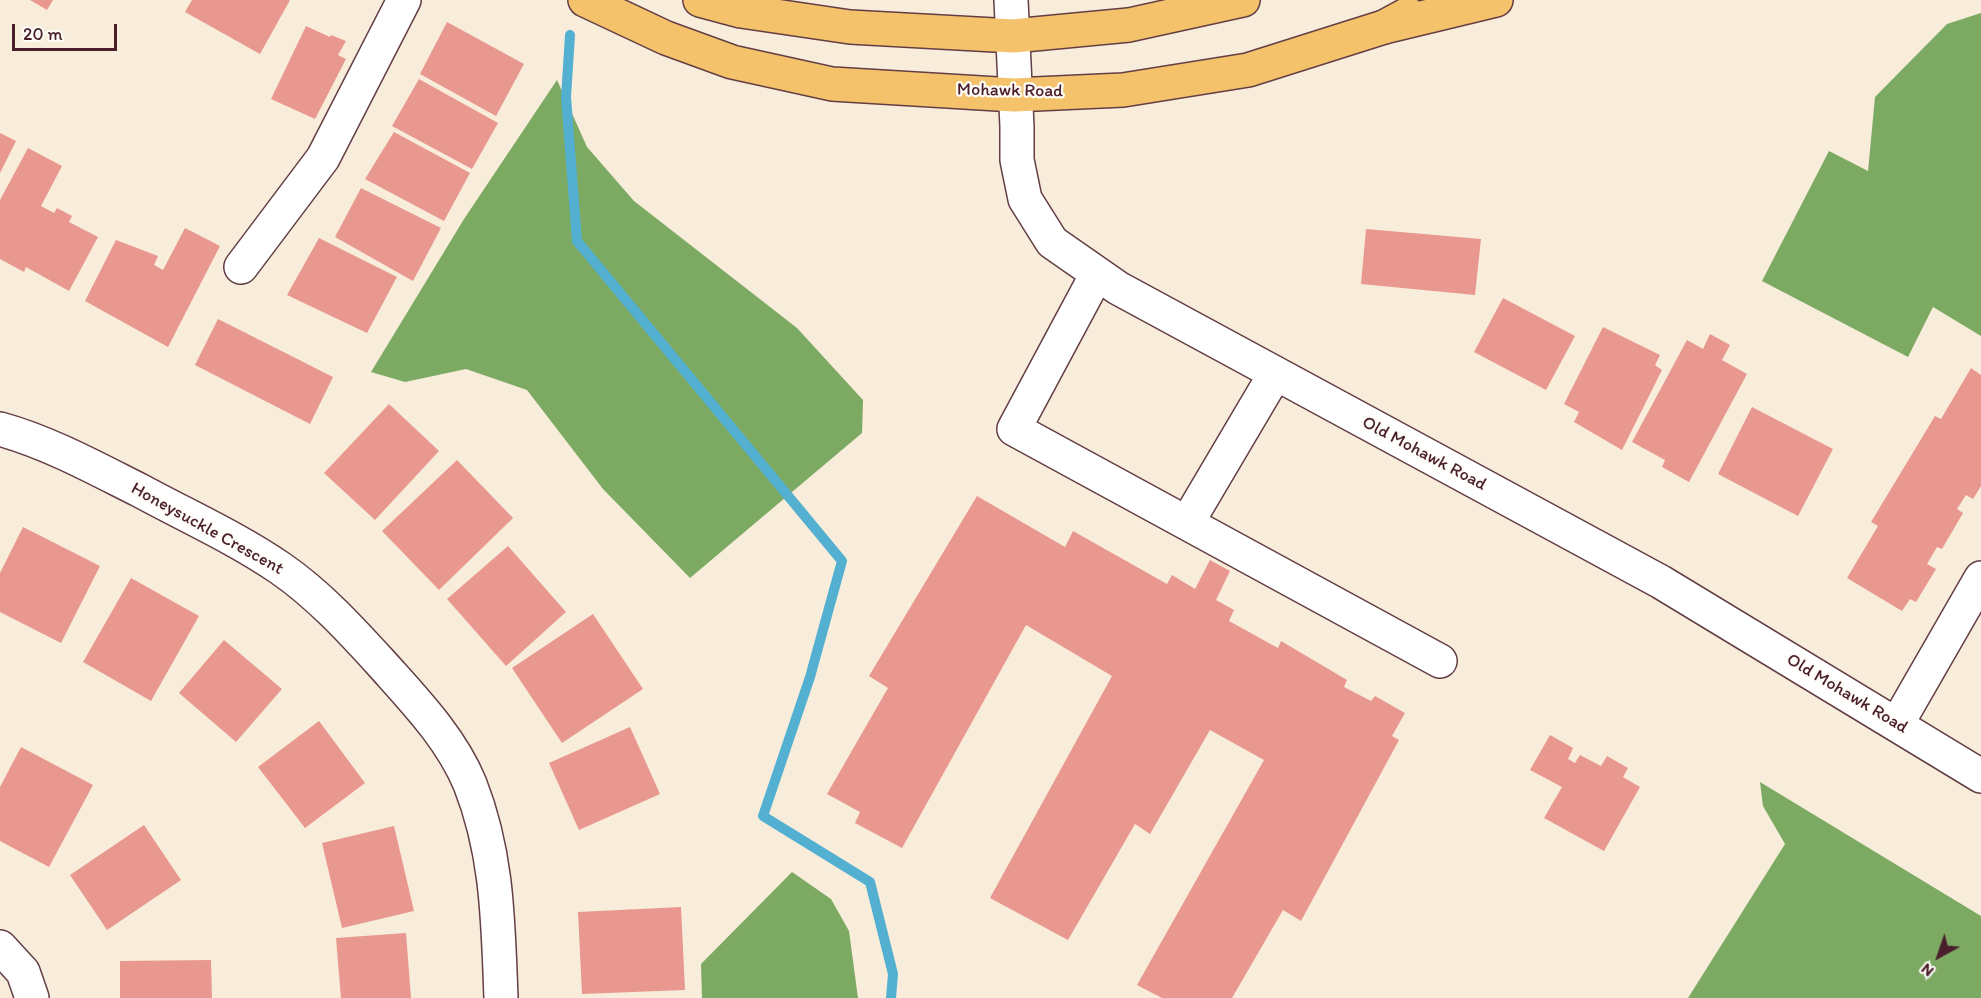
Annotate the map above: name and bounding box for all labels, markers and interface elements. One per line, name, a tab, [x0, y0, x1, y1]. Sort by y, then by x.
scale bar	[15, 12, 120, 50]
text: 20 m	[23, 23, 63, 45]
street label: Mohawk Road	[957, 79, 1063, 103]
street label: Old Mohawk Road	[1358, 412, 1490, 496]
street label: Honeysuckle Crescent	[127, 478, 287, 580]
street label: Old Mohawk Road	[1782, 649, 1912, 739]
north arrow	[1909, 926, 1969, 986]
text: N	[1917, 959, 1937, 981]

